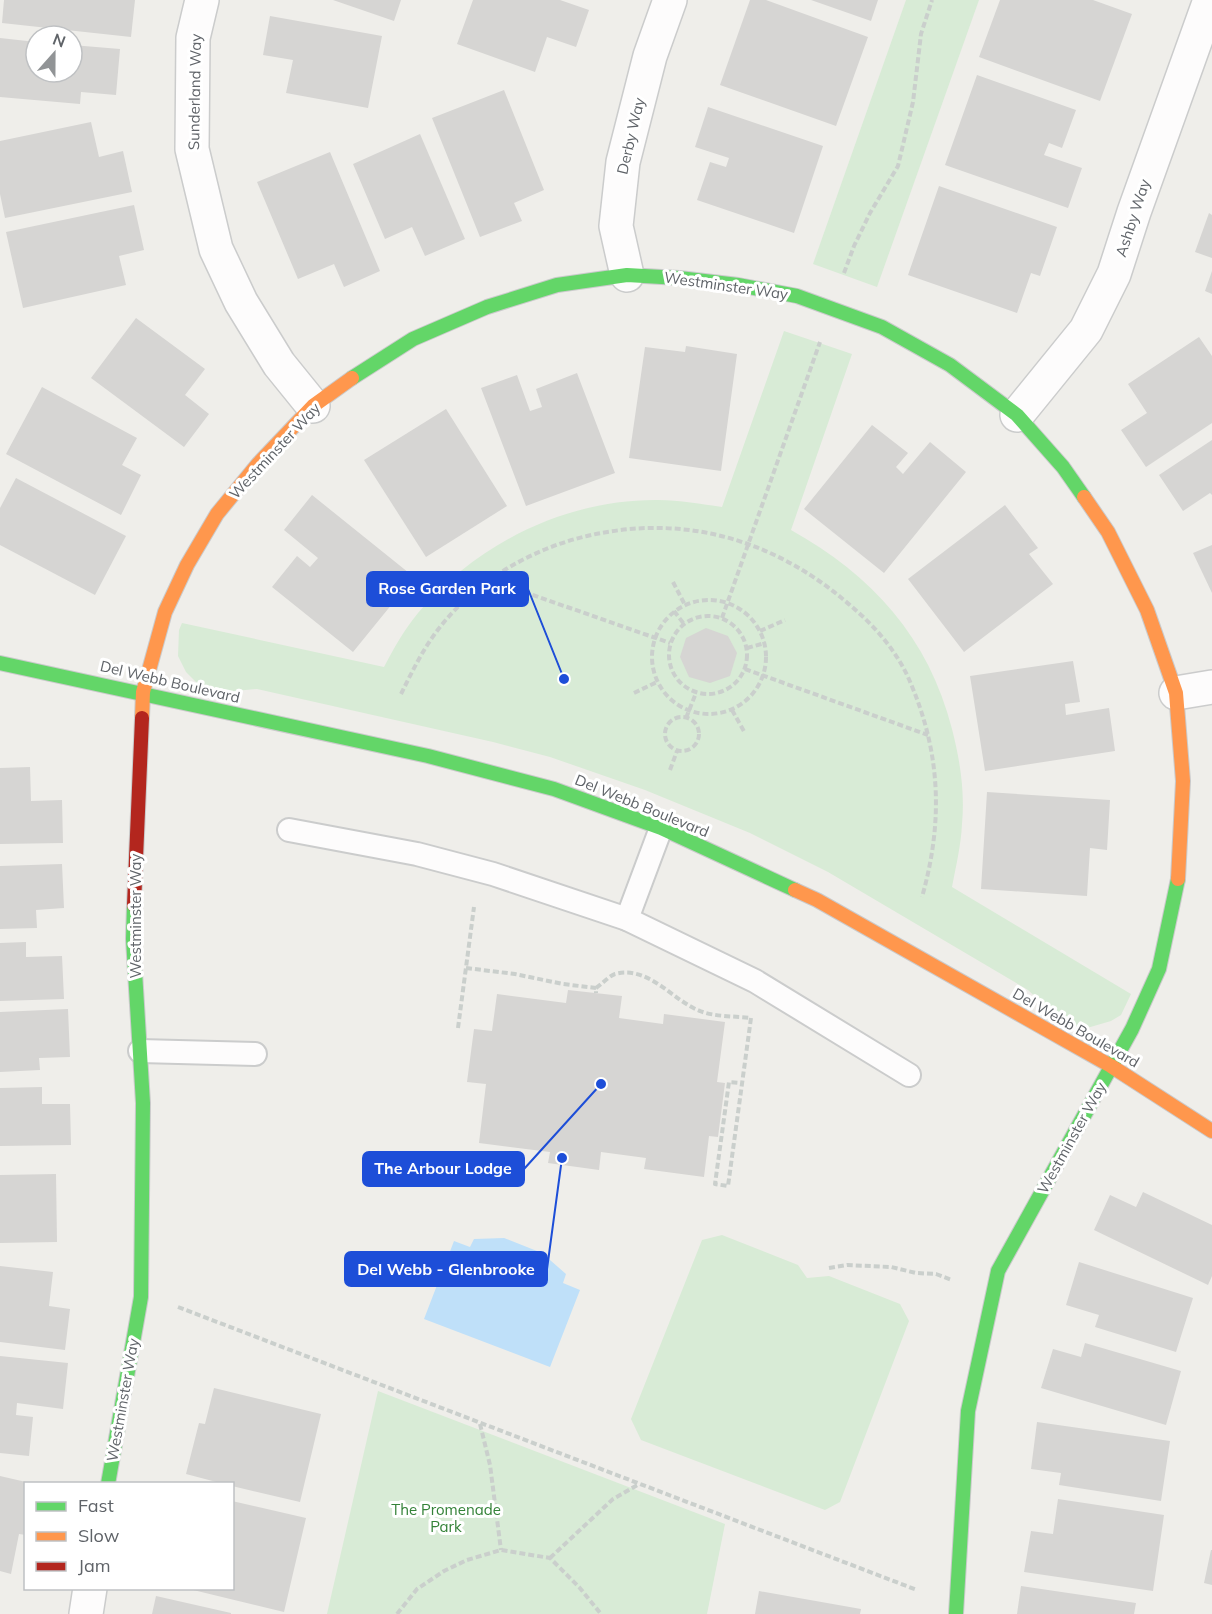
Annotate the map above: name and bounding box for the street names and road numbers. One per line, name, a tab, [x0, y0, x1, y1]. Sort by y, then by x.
street label: Sunderland Way	[184, 34, 205, 150]
street label: Derby Way	[612, 96, 649, 176]
street label: Ashby Way	[1111, 177, 1154, 259]
street label: Westminster Way	[663, 267, 789, 304]
street label: Westminster Way	[225, 398, 324, 503]
street label: Del Webb Boulevard	[98, 656, 242, 707]
street label: Del Webb Boulevard	[572, 770, 712, 841]
street label: Westminster Way	[126, 854, 145, 978]
street label: Del Webb Boulevard	[1010, 984, 1143, 1072]
street label: Westminster Way	[1033, 1079, 1110, 1197]
street label: Westminster Way	[102, 1337, 143, 1463]

